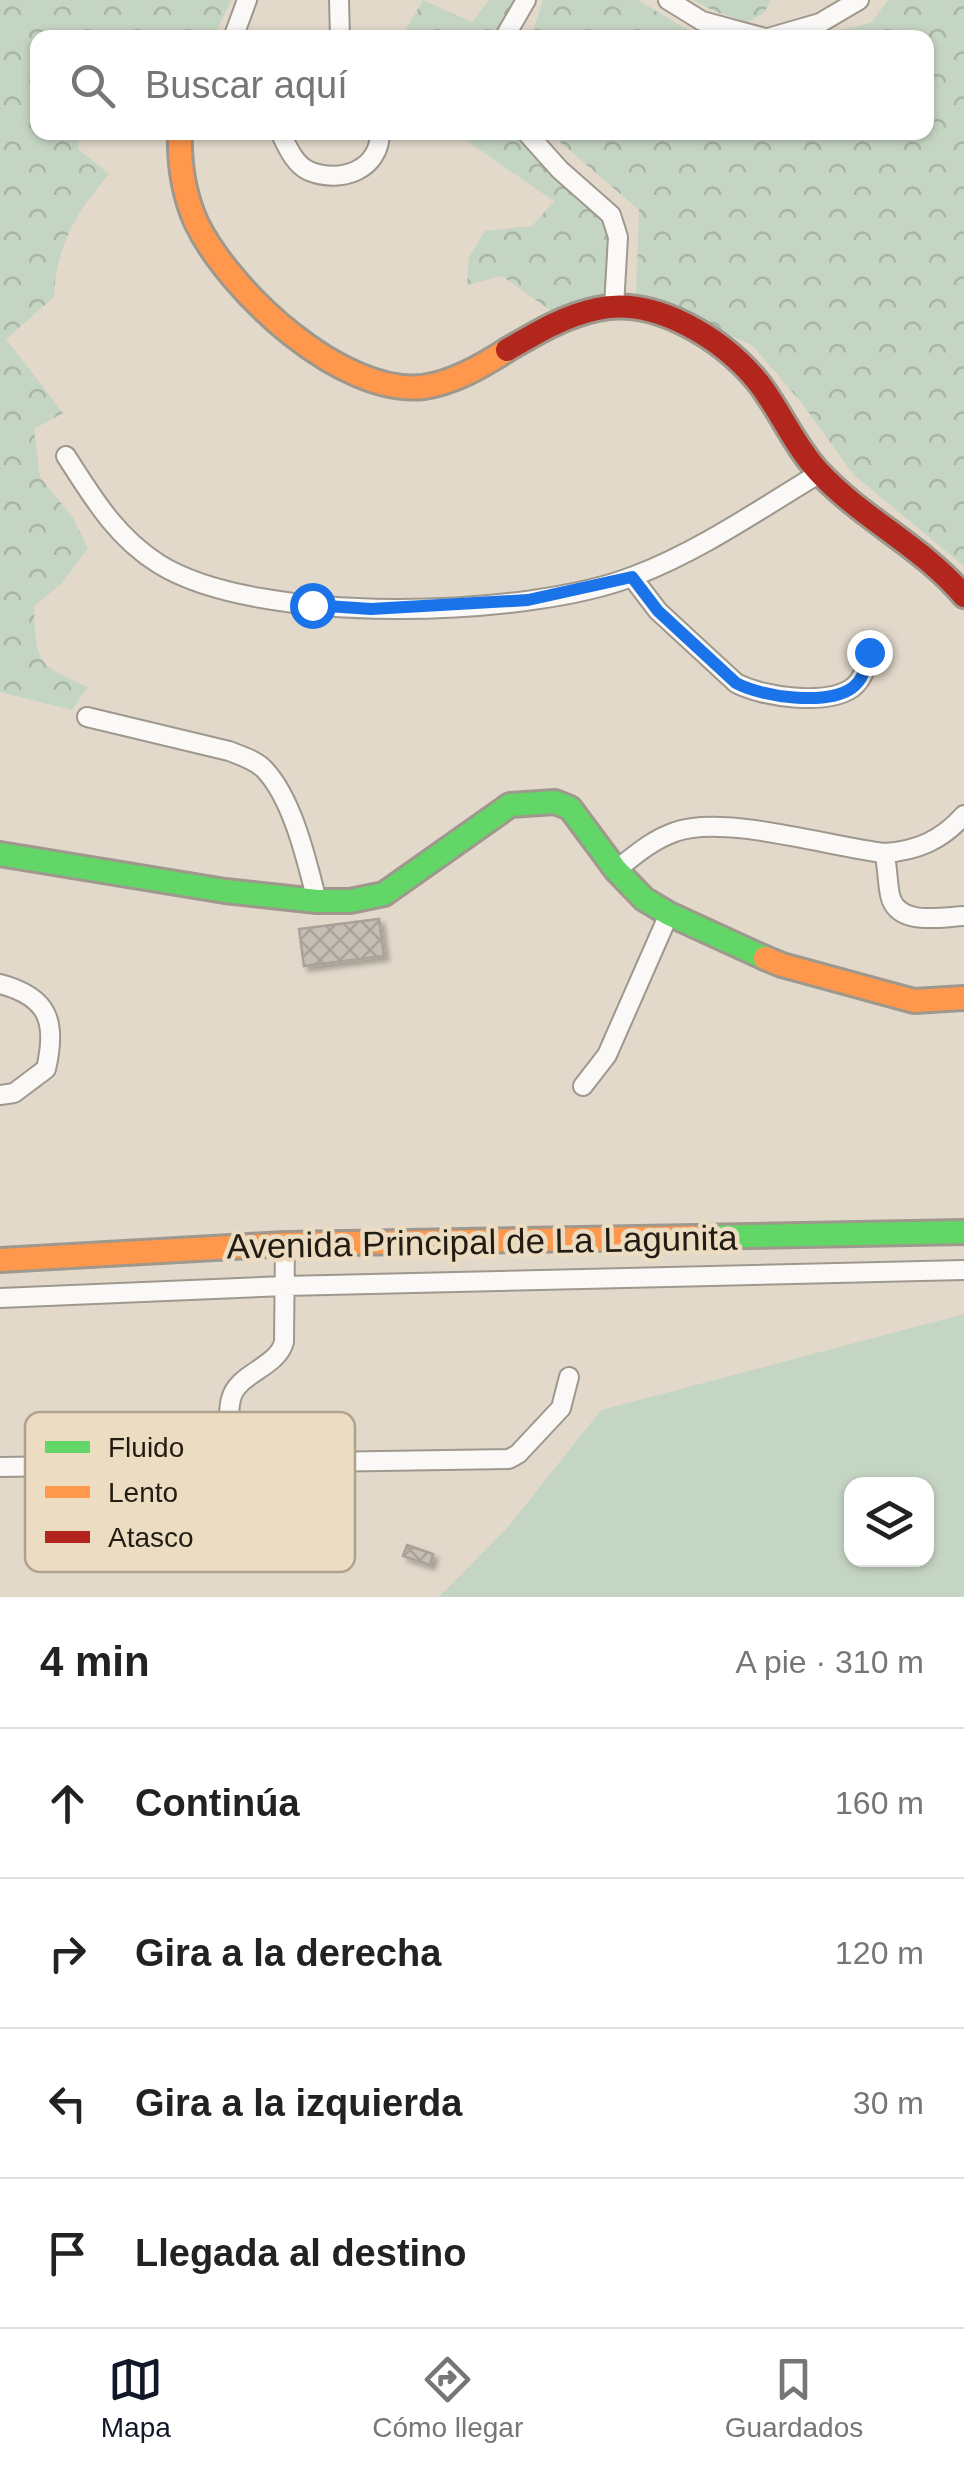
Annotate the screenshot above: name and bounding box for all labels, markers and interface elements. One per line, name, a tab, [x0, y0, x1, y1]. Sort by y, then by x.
search box	[30, 30, 934, 140]
icon: search	[65, 58, 120, 113]
text: Buscar aquí	[145, 64, 348, 106]
route start	[290, 583, 336, 629]
route end	[847, 630, 893, 676]
street label: Avenida Principal de La Lagunita	[226, 1218, 738, 1265]
legend	[25, 1412, 355, 1572]
text: Fluido	[108, 1432, 184, 1463]
text: Lento	[108, 1477, 178, 1508]
map controls	[844, 1477, 934, 1567]
button: layers	[844, 1477, 934, 1567]
text: Atasco	[108, 1522, 194, 1553]
text: 4 min	[40, 1638, 150, 1685]
text: A pie · 310 m	[735, 1644, 924, 1680]
icon: ahead	[40, 1776, 95, 1831]
text: Continúa	[135, 1782, 300, 1824]
text: 160 m	[835, 1785, 924, 1821]
icon: right	[40, 1926, 95, 1981]
text: Gira a la derecha	[135, 1932, 441, 1974]
text: 120 m	[835, 1935, 924, 1971]
icon: left	[40, 2076, 95, 2131]
text: Gira a la izquierda	[135, 2082, 462, 2124]
text: 30 m	[853, 2085, 924, 2121]
icon: arrive	[40, 2226, 95, 2281]
text: Llegada al destino	[135, 2232, 467, 2274]
tab: Mapa	[101, 2352, 171, 2444]
tab: Cómo llegar	[372, 2352, 523, 2444]
tab: Guardados	[725, 2352, 863, 2444]

